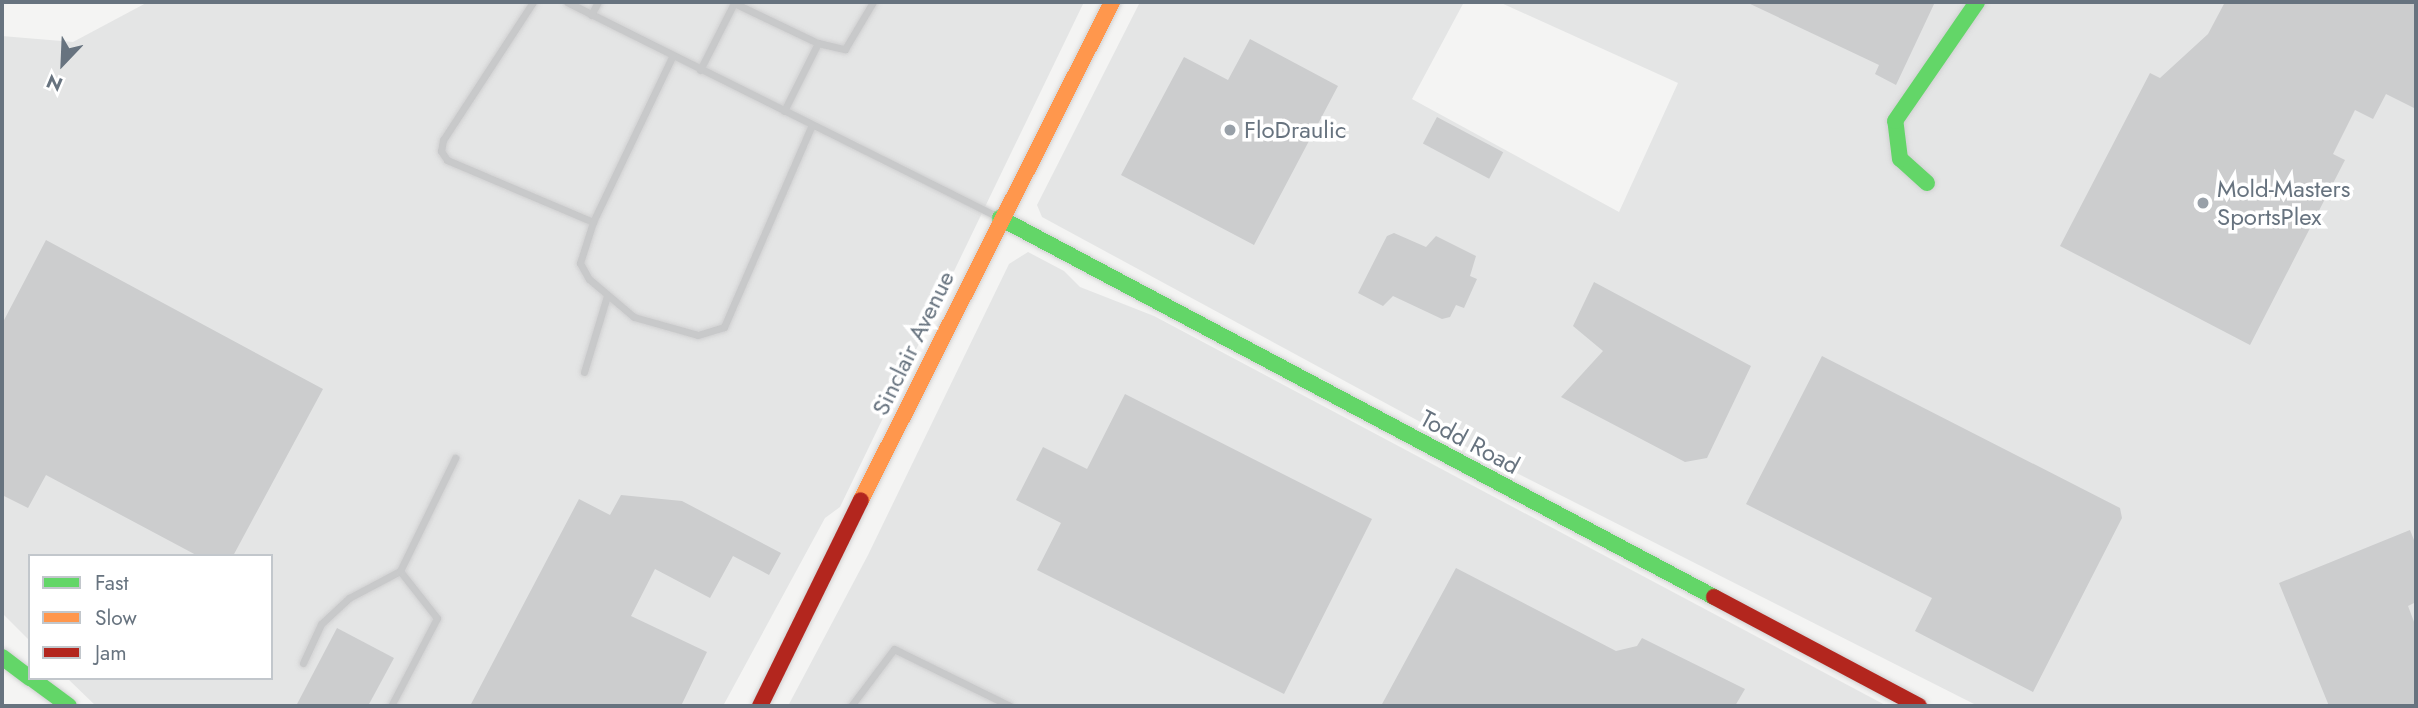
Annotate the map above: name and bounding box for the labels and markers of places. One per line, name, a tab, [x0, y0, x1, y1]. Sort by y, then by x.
place label: FloDraulic	[1244, 116, 1347, 144]
marker: FloDraulic	[1222, 122, 1238, 138]
place label: Mold-Masters SportsPlex	[2217, 175, 2350, 231]
marker: Mold-Masters SportsPlex	[2195, 195, 2211, 211]

